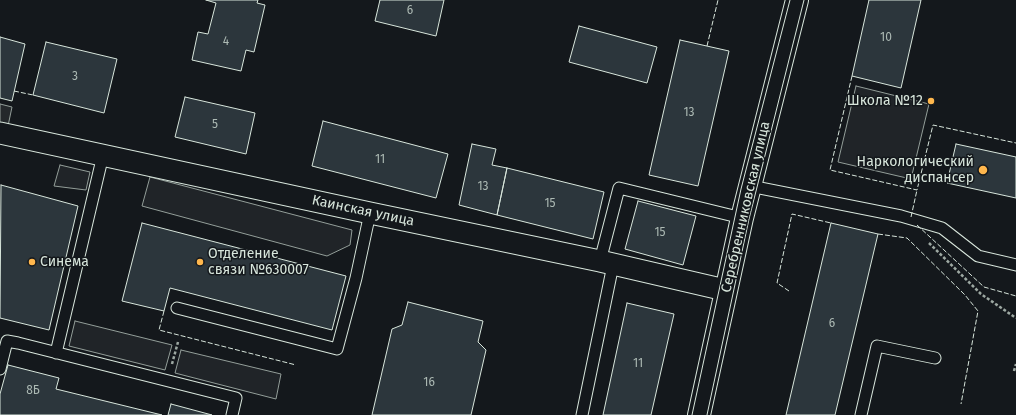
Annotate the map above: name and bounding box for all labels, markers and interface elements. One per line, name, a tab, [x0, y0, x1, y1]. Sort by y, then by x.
house number: 6	[407, 4, 413, 18]
house number: 10	[880, 31, 892, 45]
house number: 4	[223, 35, 229, 49]
house number: 3	[72, 70, 78, 84]
place label: Школа №12	[847, 93, 923, 109]
marker: Школа №12	[926, 96, 936, 106]
house number: 13	[683, 106, 695, 120]
house number: 5	[212, 118, 218, 132]
street label: Серебренниковская улица	[718, 120, 774, 294]
house number: 11	[375, 153, 385, 167]
place label: Наркологический диспансер	[857, 154, 974, 186]
marker: Наркологический диспансер	[977, 164, 989, 176]
house number: 13	[477, 180, 489, 194]
street label: Каинская улица	[310, 192, 416, 230]
house number: 15	[544, 197, 556, 211]
house number: 15	[654, 226, 666, 240]
place label: Отделение связи №630007	[208, 246, 309, 278]
place label: Синема	[40, 254, 89, 270]
marker: Синема	[27, 257, 37, 267]
marker: Отделение связи №630007	[195, 257, 205, 267]
house number: 6	[829, 317, 835, 331]
house number: 11	[633, 357, 643, 371]
house number: 16	[423, 376, 435, 390]
house number: 8Б	[26, 384, 40, 398]

